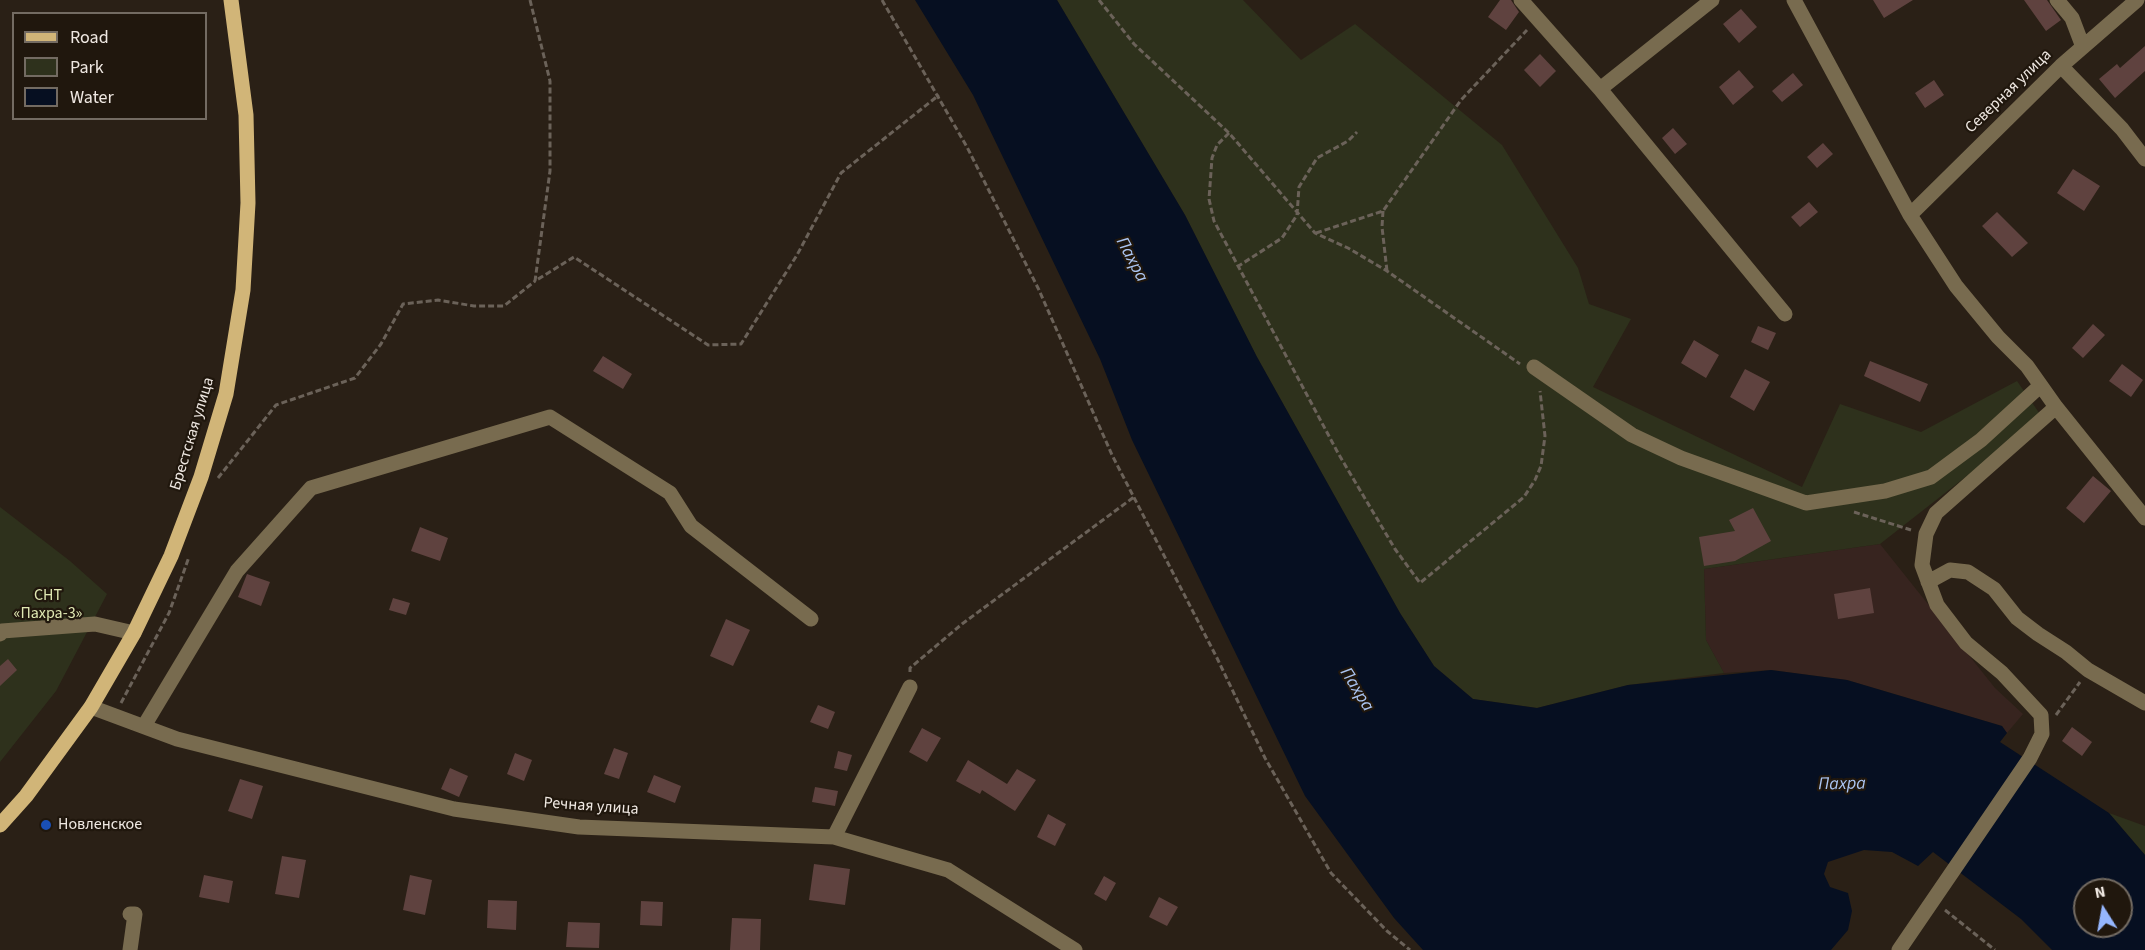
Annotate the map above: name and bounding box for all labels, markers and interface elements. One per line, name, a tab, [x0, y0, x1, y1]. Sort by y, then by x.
legend	[12, 12, 207, 120]
text: Road	[70, 25, 109, 50]
street label: Северная улица	[1962, 46, 2056, 138]
text: Park	[70, 55, 104, 80]
text: Water	[70, 85, 114, 110]
water label: Пахра	[1110, 234, 1152, 286]
street label: Брестская улица	[167, 375, 219, 493]
park label: СНТ «Пахра-3»	[14, 586, 82, 624]
water label: Пахра	[1334, 664, 1378, 716]
water label: Пахра	[1818, 774, 1866, 796]
street label: Речная улица	[543, 794, 639, 820]
place label: Новленское	[58, 815, 142, 835]
marker: Новленское	[39, 818, 53, 832]
north arrow	[2073, 878, 2133, 938]
text: N	[2093, 880, 2107, 904]

